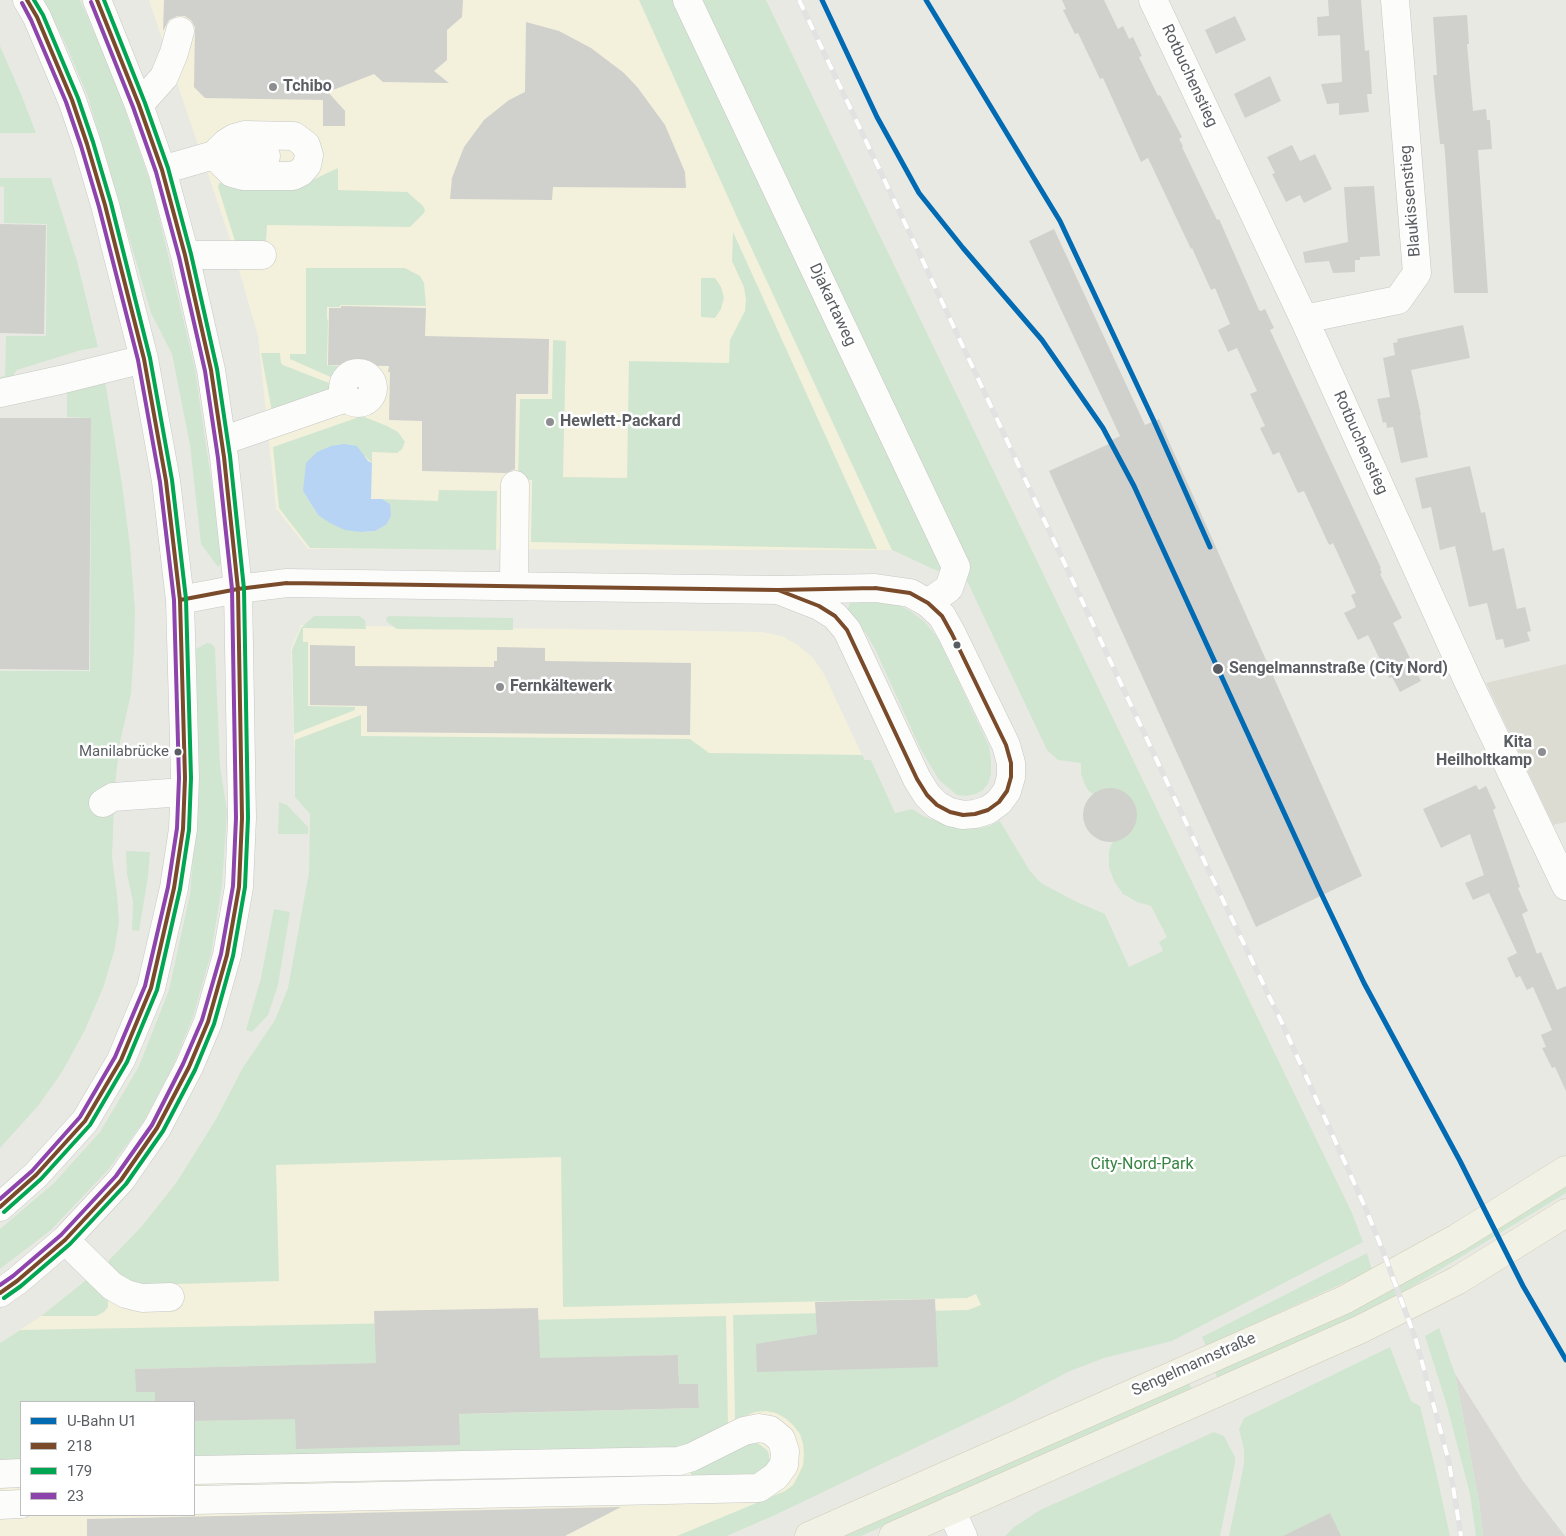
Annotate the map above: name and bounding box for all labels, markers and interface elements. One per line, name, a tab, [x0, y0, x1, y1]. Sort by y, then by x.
street label: Rotbuchenstieg	[1157, 21, 1221, 131]
place label: Tchibo	[283, 77, 332, 97]
marker: Tchibo	[267, 81, 279, 93]
street label: Blaukissenstieg	[1397, 144, 1425, 258]
street label: Djakartaweg	[804, 261, 860, 349]
street label: Rotbuchenstieg	[1329, 388, 1391, 498]
place label: Hewlett-Packard	[560, 412, 681, 432]
marker: Hewlett-Packard	[544, 416, 556, 428]
unlabelled marker	[952, 640, 962, 650]
place label: Sengelmannstraße (City Nord)	[1229, 659, 1448, 679]
marker: Sengelmannstraße (City Nord)	[1211, 662, 1225, 676]
place label: Fernkältewerk	[510, 677, 612, 697]
marker: Fernkältewerk	[494, 681, 506, 693]
place label: Kita Heilholtkamp	[1436, 733, 1532, 771]
place label: Manilabrücke	[79, 743, 169, 761]
marker: Kita Heilholtkamp	[1536, 746, 1548, 758]
marker: Manilabrücke	[173, 747, 183, 757]
park label: City-Nord-Park	[1090, 1155, 1194, 1175]
street label: Sengelmannstraße	[1129, 1329, 1259, 1401]
legend	[20, 1401, 195, 1516]
text: U-Bahn U1	[67, 1412, 137, 1430]
text: 218	[67, 1437, 92, 1455]
text: 179	[67, 1462, 92, 1480]
text: 23	[67, 1487, 84, 1505]

